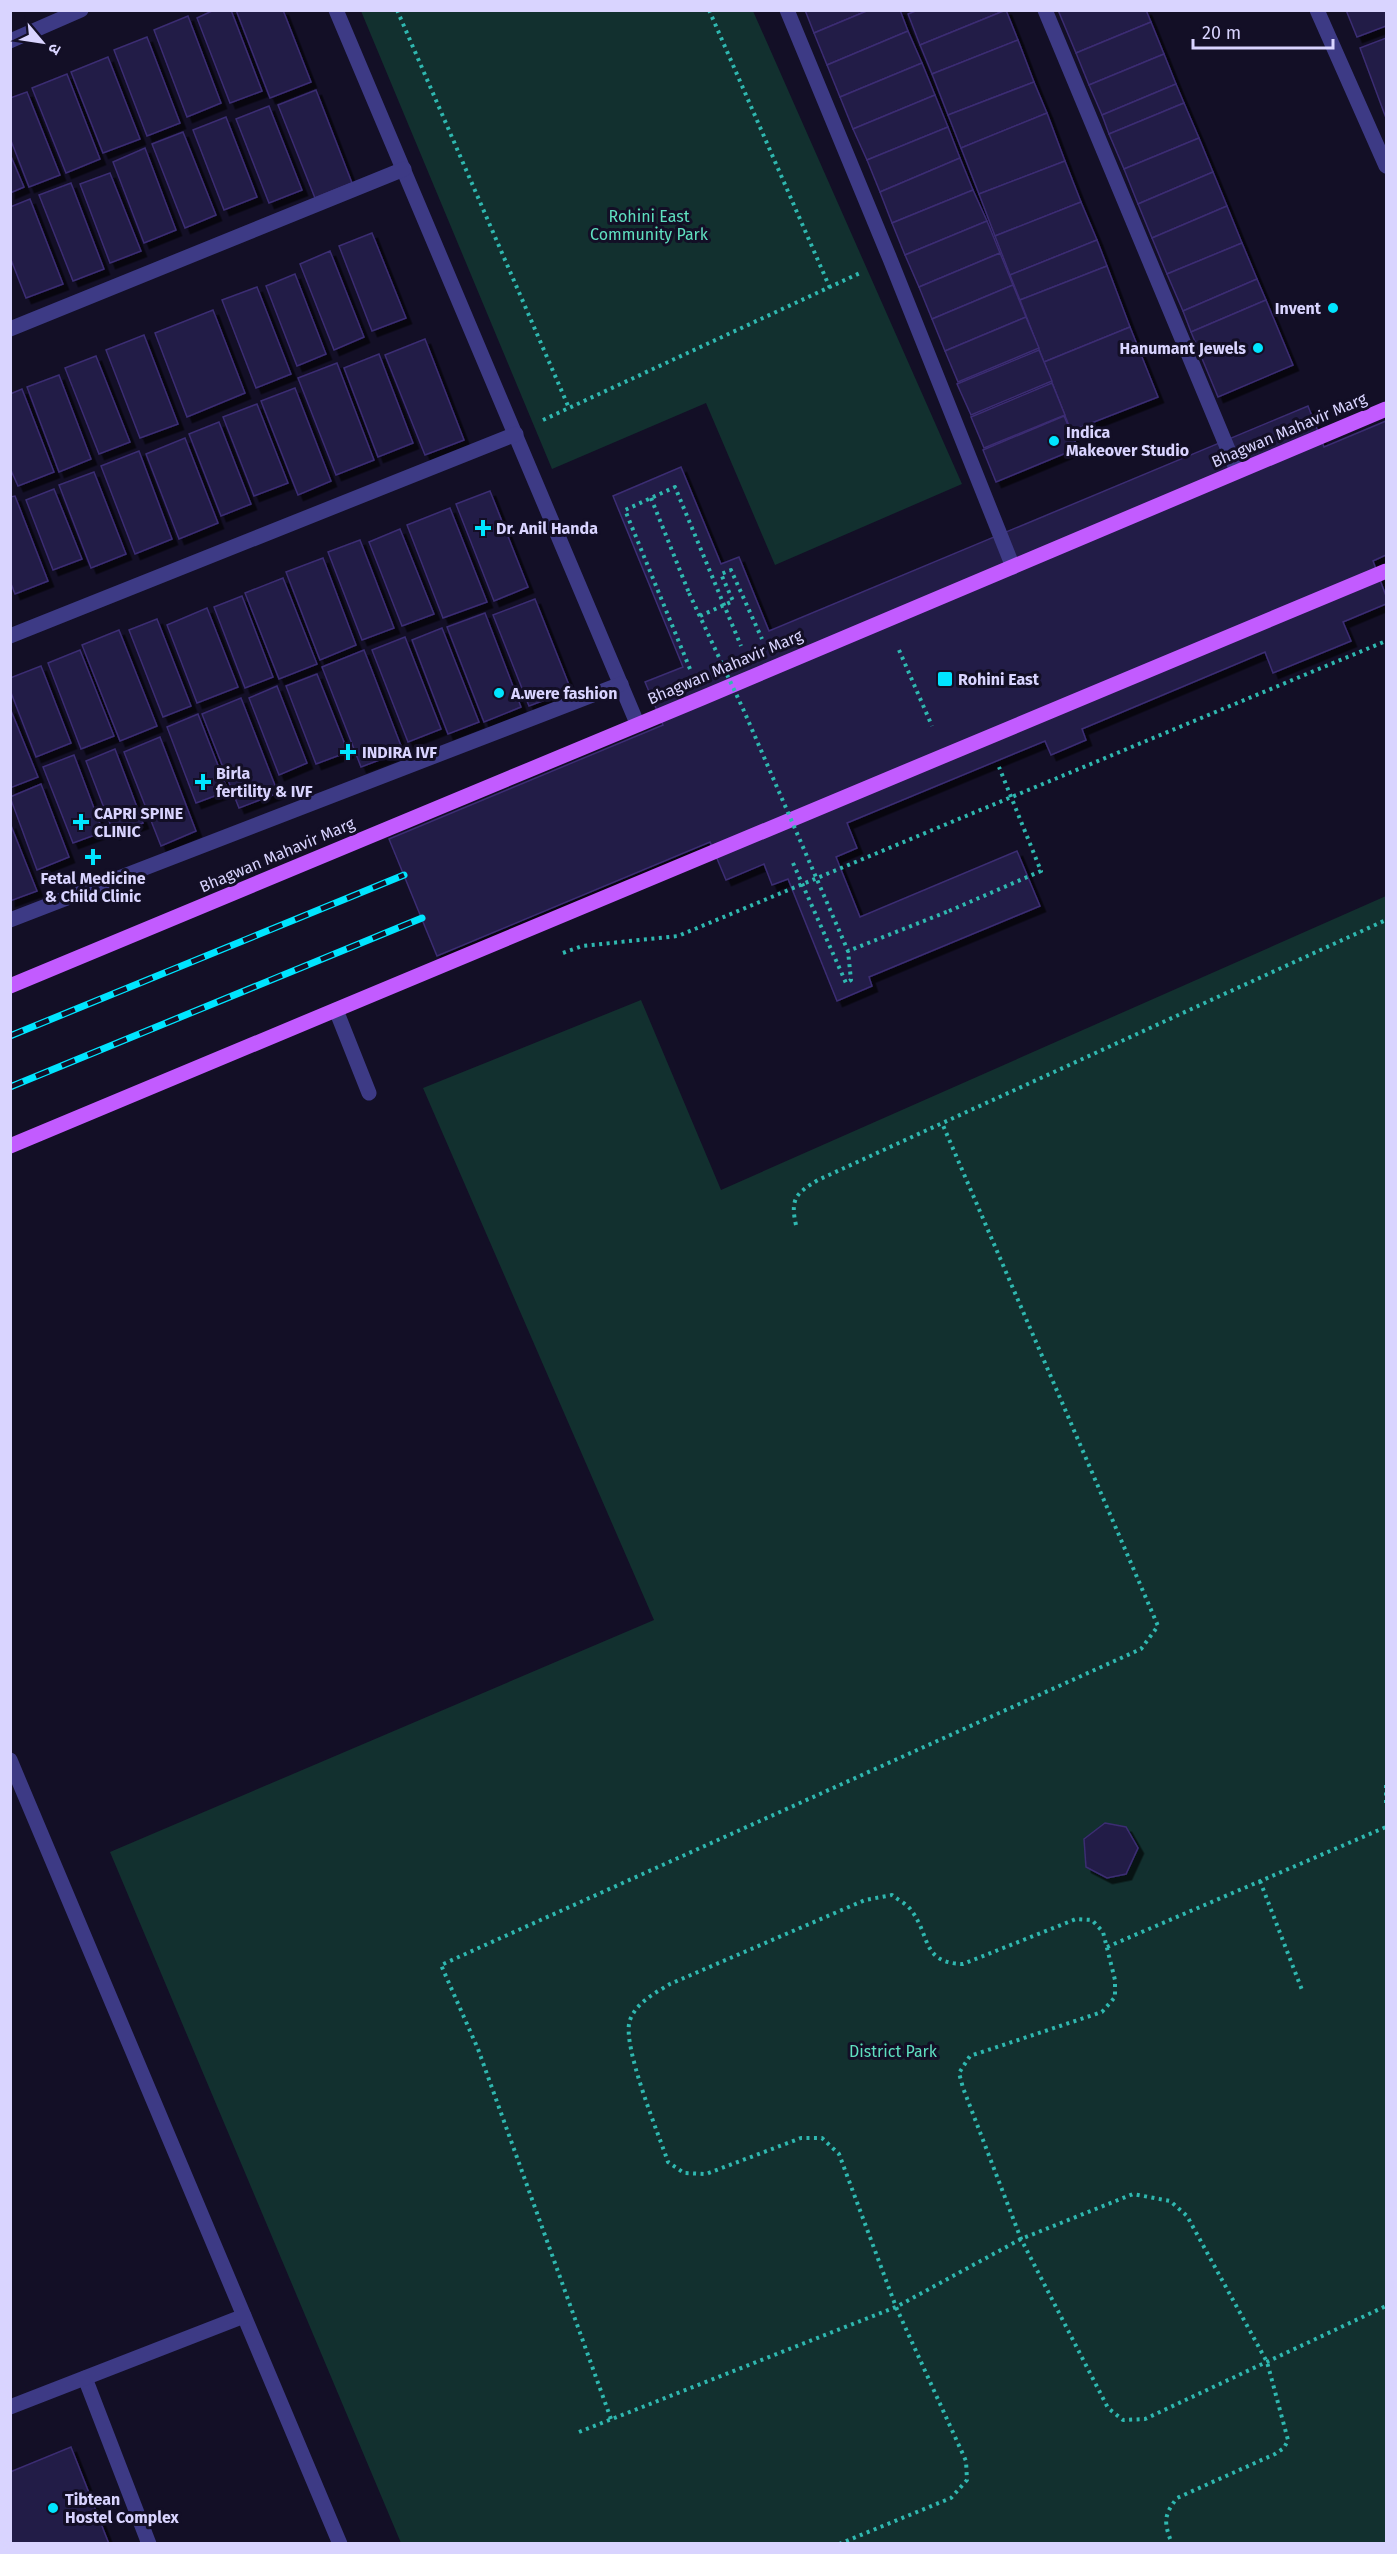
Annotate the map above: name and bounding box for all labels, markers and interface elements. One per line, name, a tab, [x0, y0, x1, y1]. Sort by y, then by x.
north arrow	[12, 12, 72, 72]
scale bar	[1193, 12, 1332, 50]
text: 20 m	[1202, 22, 1241, 44]
text: उ	[44, 40, 65, 58]
park label: Rohini East Community Park	[590, 207, 709, 244]
place label: Invent	[1275, 299, 1322, 318]
marker: Invent	[1326, 301, 1340, 315]
place label: Hanumant Jewels	[1120, 339, 1246, 358]
marker: Hanumant Jewels	[1251, 341, 1265, 355]
street label: Bhagwan Mahavir Marg	[1209, 388, 1370, 471]
place label: Indica Makeover Studio	[1066, 423, 1189, 460]
marker: Indica Makeover Studio	[1047, 434, 1061, 448]
marker: Dr. Anil Handa	[474, 519, 492, 537]
place label: Dr. Anil Handa	[496, 519, 598, 538]
street label: Bhagwan Mahavir Marg	[645, 625, 806, 708]
marker: Rohini East	[936, 670, 954, 688]
place label: Rohini East	[958, 670, 1040, 689]
place label: A.were fashion	[510, 684, 617, 703]
marker: A.were fashion	[492, 686, 506, 700]
marker: INDIRA IVF	[339, 743, 357, 761]
place label: INDIRA IVF	[362, 743, 437, 762]
place label: Birla fertility & IVF	[216, 764, 313, 801]
marker: Birla fertility & IVF	[194, 773, 212, 791]
place label: CAPRI SPINE CLINIC	[94, 804, 183, 841]
marker: CAPRI SPINE CLINIC	[72, 813, 90, 831]
street label: Bhagwan Mahavir Marg	[197, 813, 358, 896]
marker: Fetal Medicine & Child Clinic	[84, 848, 102, 866]
place label: Fetal Medicine & Child Clinic	[41, 869, 146, 906]
park label: District Park	[849, 2042, 938, 2061]
place label: Tibtean Hostel Complex	[65, 2490, 180, 2527]
marker: Tibtean Hostel Complex	[46, 2501, 60, 2515]

